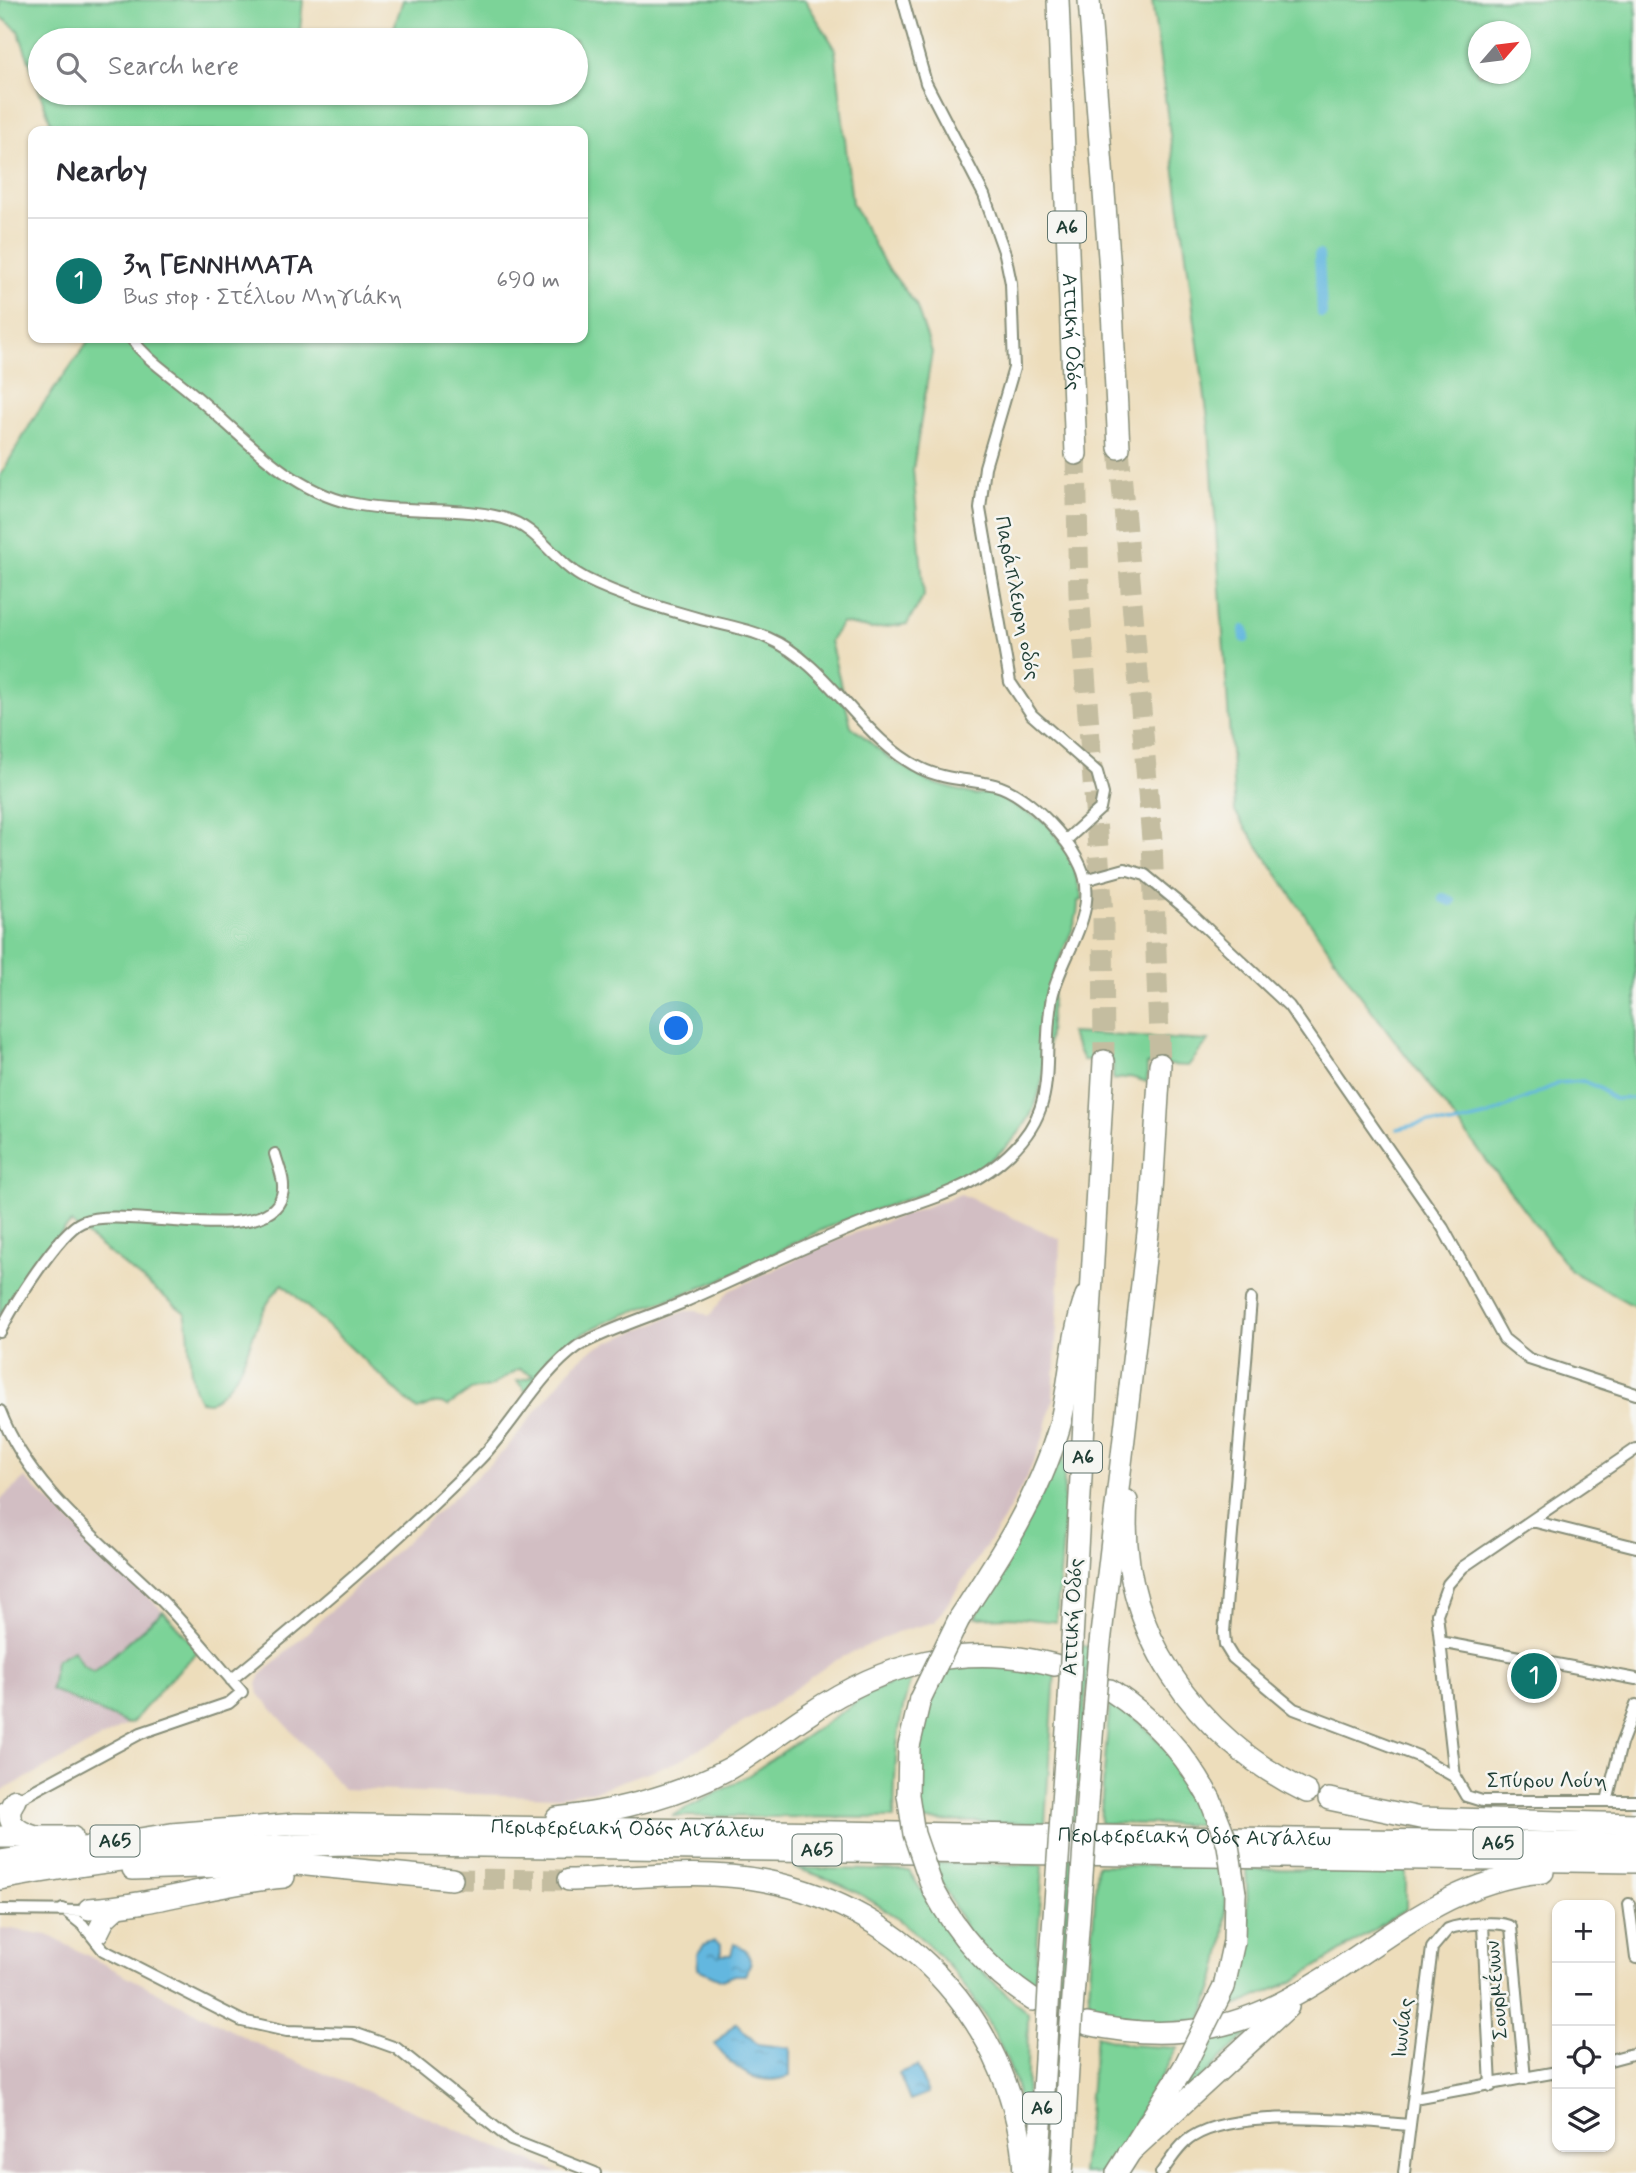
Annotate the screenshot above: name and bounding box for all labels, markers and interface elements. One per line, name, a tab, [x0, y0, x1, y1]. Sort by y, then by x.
north arrow	[1468, 21, 1531, 84]
search box	[28, 28, 588, 105]
icon: search	[52, 48, 90, 86]
text: Search here	[108, 50, 239, 84]
text: Nearby	[56, 152, 147, 191]
road number: Α6	[1048, 212, 1086, 243]
text: 3η ΓΕΝΝΗΜΑΤΑ	[123, 249, 314, 283]
text: 1	[74, 266, 84, 296]
text: 690 m	[496, 266, 560, 296]
street label: Αττική Οδός	[1055, 272, 1087, 391]
text: Bus stop · Στέλιου Μηγιάκη	[123, 283, 402, 313]
street label: Παράπλευρη οδός	[987, 514, 1047, 682]
your location	[659, 1011, 693, 1045]
road number: Α6	[1064, 1442, 1102, 1472]
street label: Αττική Οδός	[1056, 1558, 1090, 1676]
pin: 1	[1511, 1650, 1557, 1702]
street label: Σπύρου Λούη	[1487, 1767, 1607, 1795]
street label: Περιφερειακή Οδός Αιγάλεω	[491, 1813, 764, 1845]
street label: Περιφερειακή Οδός Αιγάλεω	[1058, 1821, 1331, 1853]
road number: Α65	[90, 1826, 140, 1856]
road number: Α65	[1474, 1828, 1522, 1858]
road number: Α65	[792, 1834, 842, 1866]
map controls	[1552, 1900, 1615, 2152]
button: +	[1552, 1900, 1615, 1963]
street label: Σουρμένων	[1478, 1939, 1515, 2041]
button: −	[1552, 1963, 1615, 2026]
street label: Ιωνίας	[1385, 1996, 1421, 2060]
button: locate	[1552, 2026, 1615, 2089]
button: layers	[1552, 2089, 1615, 2152]
road number: Α6	[1023, 2092, 1061, 2124]

